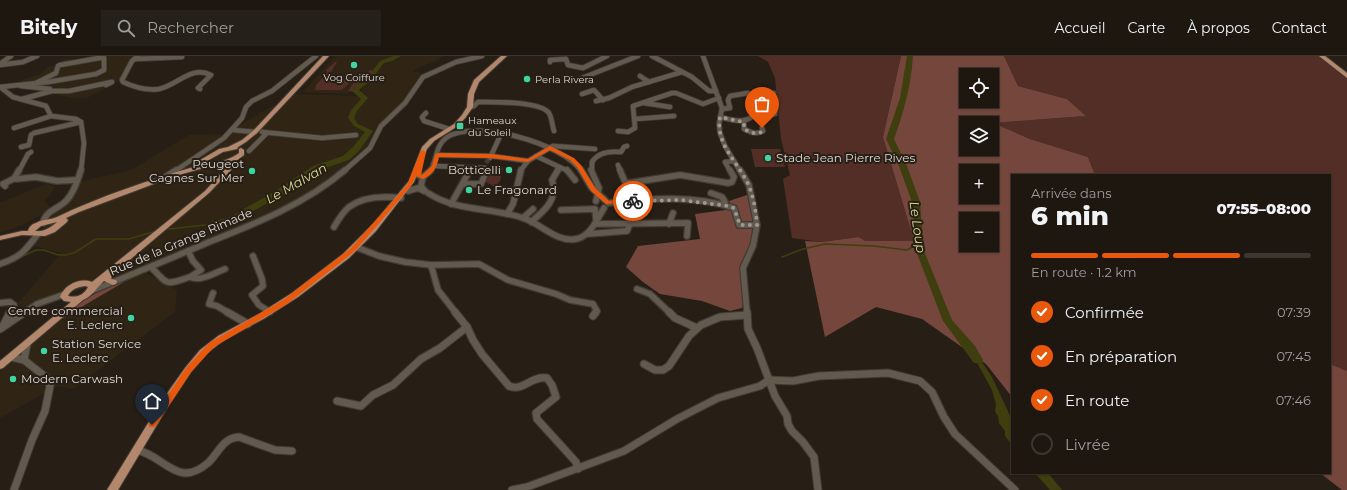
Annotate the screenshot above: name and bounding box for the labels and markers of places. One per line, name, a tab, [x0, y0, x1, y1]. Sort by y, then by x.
marker: Vog Coiffure	[349, 60, 359, 70]
place label: Vog Coiffure	[323, 71, 385, 84]
place label: Perla Rivera	[535, 73, 594, 86]
marker: Perla Rivera	[522, 74, 532, 84]
pin	[745, 87, 779, 128]
place label: Hameaux du Soleil	[468, 114, 517, 139]
marker: Hameaux du Soleil	[455, 121, 465, 131]
place label: Stade Jean Pierre Rives	[776, 150, 915, 165]
marker: Stade Jean Pierre Rives	[763, 153, 773, 163]
place label: Peugeot Cagnes Sur Mer	[149, 156, 244, 185]
place label: Botticelli	[448, 162, 501, 177]
marker: Botticelli	[504, 165, 514, 175]
marker: Peugeot Cagnes Sur Mer	[247, 166, 257, 176]
place label: Le Fragonard	[477, 182, 557, 197]
marker: Le Fragonard	[464, 185, 474, 195]
place label: Centre commercial E. Leclerc	[8, 303, 123, 332]
marker: Centre commercial E. Leclerc	[126, 313, 136, 323]
place label: Station Service E. Leclerc	[52, 336, 141, 365]
marker: Station Service E. Leclerc	[39, 346, 49, 356]
place label: Modern Carwash	[21, 371, 123, 386]
marker: Modern Carwash	[8, 374, 18, 384]
pin	[135, 384, 169, 425]

